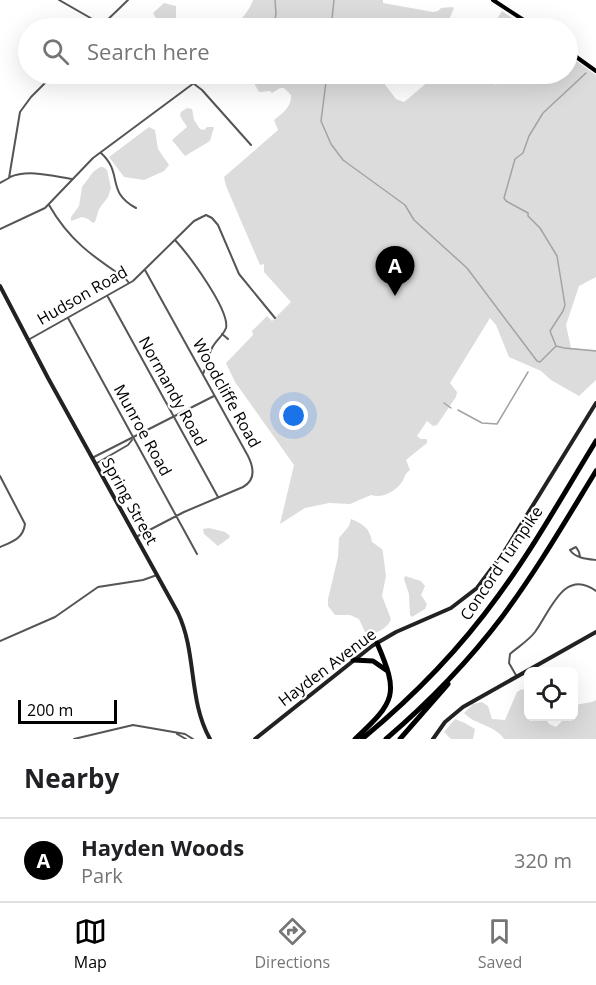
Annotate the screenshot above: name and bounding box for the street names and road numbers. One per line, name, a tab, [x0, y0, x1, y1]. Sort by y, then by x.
street label: Hudson Road	[33, 260, 131, 330]
street label: Normandy Road	[134, 332, 212, 450]
street label: Woodcliffe Road	[188, 334, 266, 452]
street label: Munroe Road	[109, 380, 177, 480]
street label: Spring Street	[97, 453, 163, 549]
street label: Concord Turnpike	[455, 502, 547, 624]
street label: Hayden Avenue	[274, 623, 380, 711]

